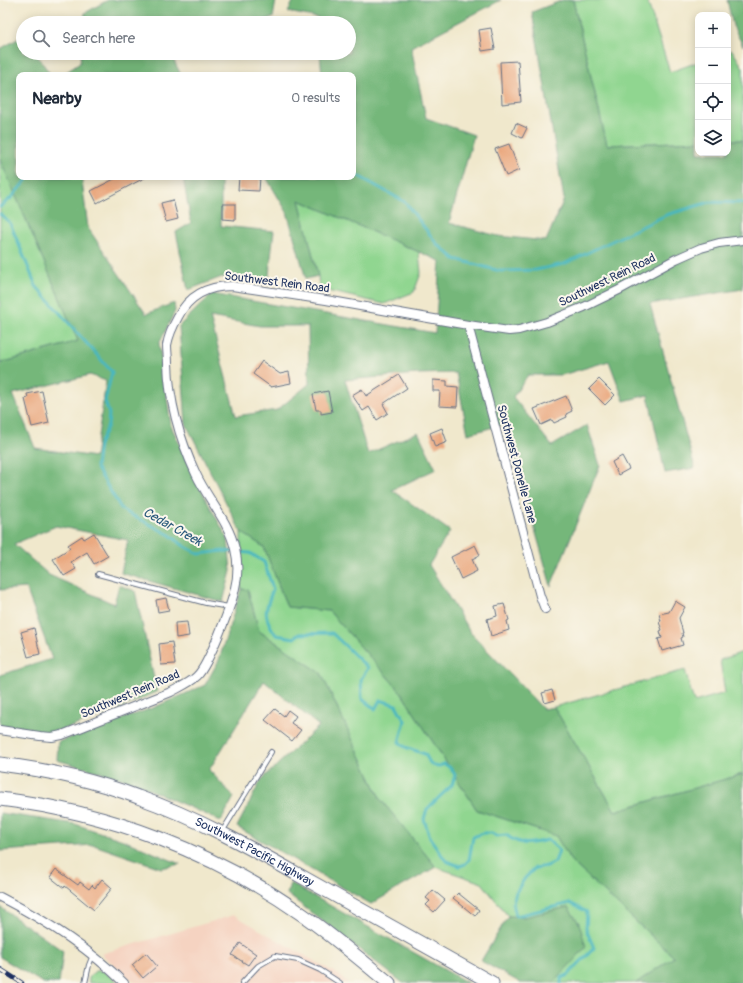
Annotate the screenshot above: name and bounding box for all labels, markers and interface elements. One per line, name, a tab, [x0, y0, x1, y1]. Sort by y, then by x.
map controls	[695, 12, 731, 156]
button: +	[695, 12, 731, 48]
search box	[16, 16, 356, 60]
icon: search	[30, 27, 52, 49]
text: Search here	[62, 29, 135, 48]
button: −	[695, 48, 731, 84]
button: locate	[695, 84, 731, 120]
text: Nearby	[32, 88, 81, 109]
text: 0 results	[291, 90, 340, 106]
button: layers	[695, 120, 731, 156]
street label: Southwest Rein Road	[556, 250, 658, 310]
street label: Southwest Rein Road	[223, 269, 331, 296]
street label: Southwest Donelle Lane	[493, 403, 540, 525]
water label: Cedar Creek	[140, 504, 206, 550]
street label: Southwest Rein Road	[79, 667, 182, 722]
street label: Southwest Pacific Highway	[192, 814, 316, 890]

